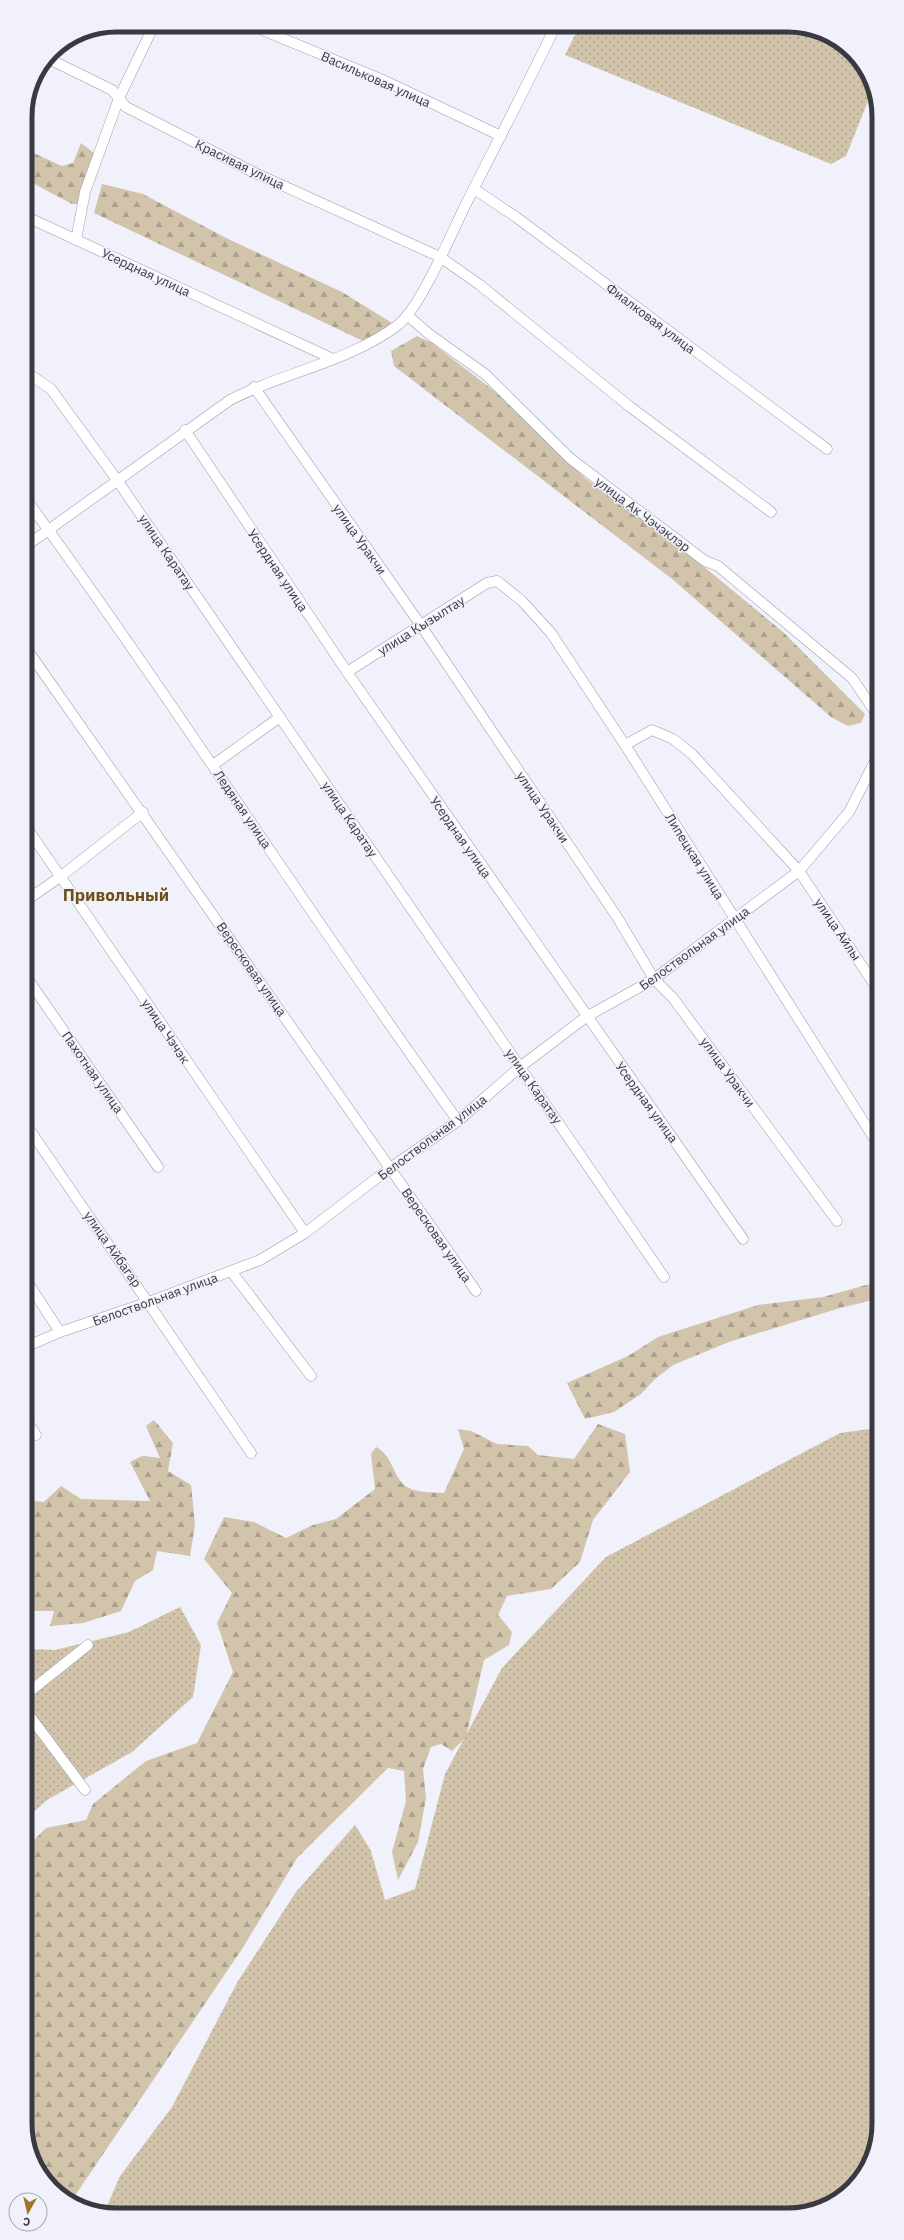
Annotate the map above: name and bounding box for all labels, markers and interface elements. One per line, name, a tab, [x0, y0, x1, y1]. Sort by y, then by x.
street label: Васильковая улица	[318, 48, 433, 111]
street label: Красивая улица	[192, 135, 287, 193]
street label: Усердная улица	[99, 244, 193, 301]
street label: Фиалковая улица	[603, 279, 699, 358]
street label: улица Ак Чэчэклэр	[592, 473, 694, 556]
street label: улица Уракчи	[329, 501, 390, 578]
street label: улица Каратау	[135, 511, 199, 594]
street label: Усердная улица	[244, 526, 312, 615]
street label: улица Кызылтау	[375, 592, 468, 659]
street label: Ледяная улица	[210, 767, 275, 852]
street label: улица Уракчи	[512, 768, 573, 846]
street label: улица Каратау	[318, 778, 382, 861]
street label: Усердная улица	[426, 793, 495, 882]
street label: Липецкая улица	[661, 810, 728, 903]
district label: Привольный	[63, 884, 169, 906]
street label: улица Айлы	[810, 895, 865, 964]
street label: Белоствольная улица	[636, 903, 753, 994]
street label: Вересковая улица	[213, 919, 290, 1020]
street label: улица Чэчэк	[138, 995, 194, 1067]
street label: Пахотная улица	[58, 1028, 127, 1117]
street label: улица Уракчи	[696, 1034, 759, 1111]
street label: улица Каратау	[501, 1045, 566, 1128]
street label: Усердная улица	[611, 1058, 682, 1146]
street label: Белоствольная улица	[374, 1091, 490, 1184]
street label: Вересковая улица	[398, 1185, 475, 1286]
street label: улица Айбагар	[80, 1208, 145, 1291]
street label: Белоствольная улица	[90, 1269, 220, 1330]
north arrow	[8, 2192, 48, 2232]
text: С	[22, 2214, 31, 2229]

